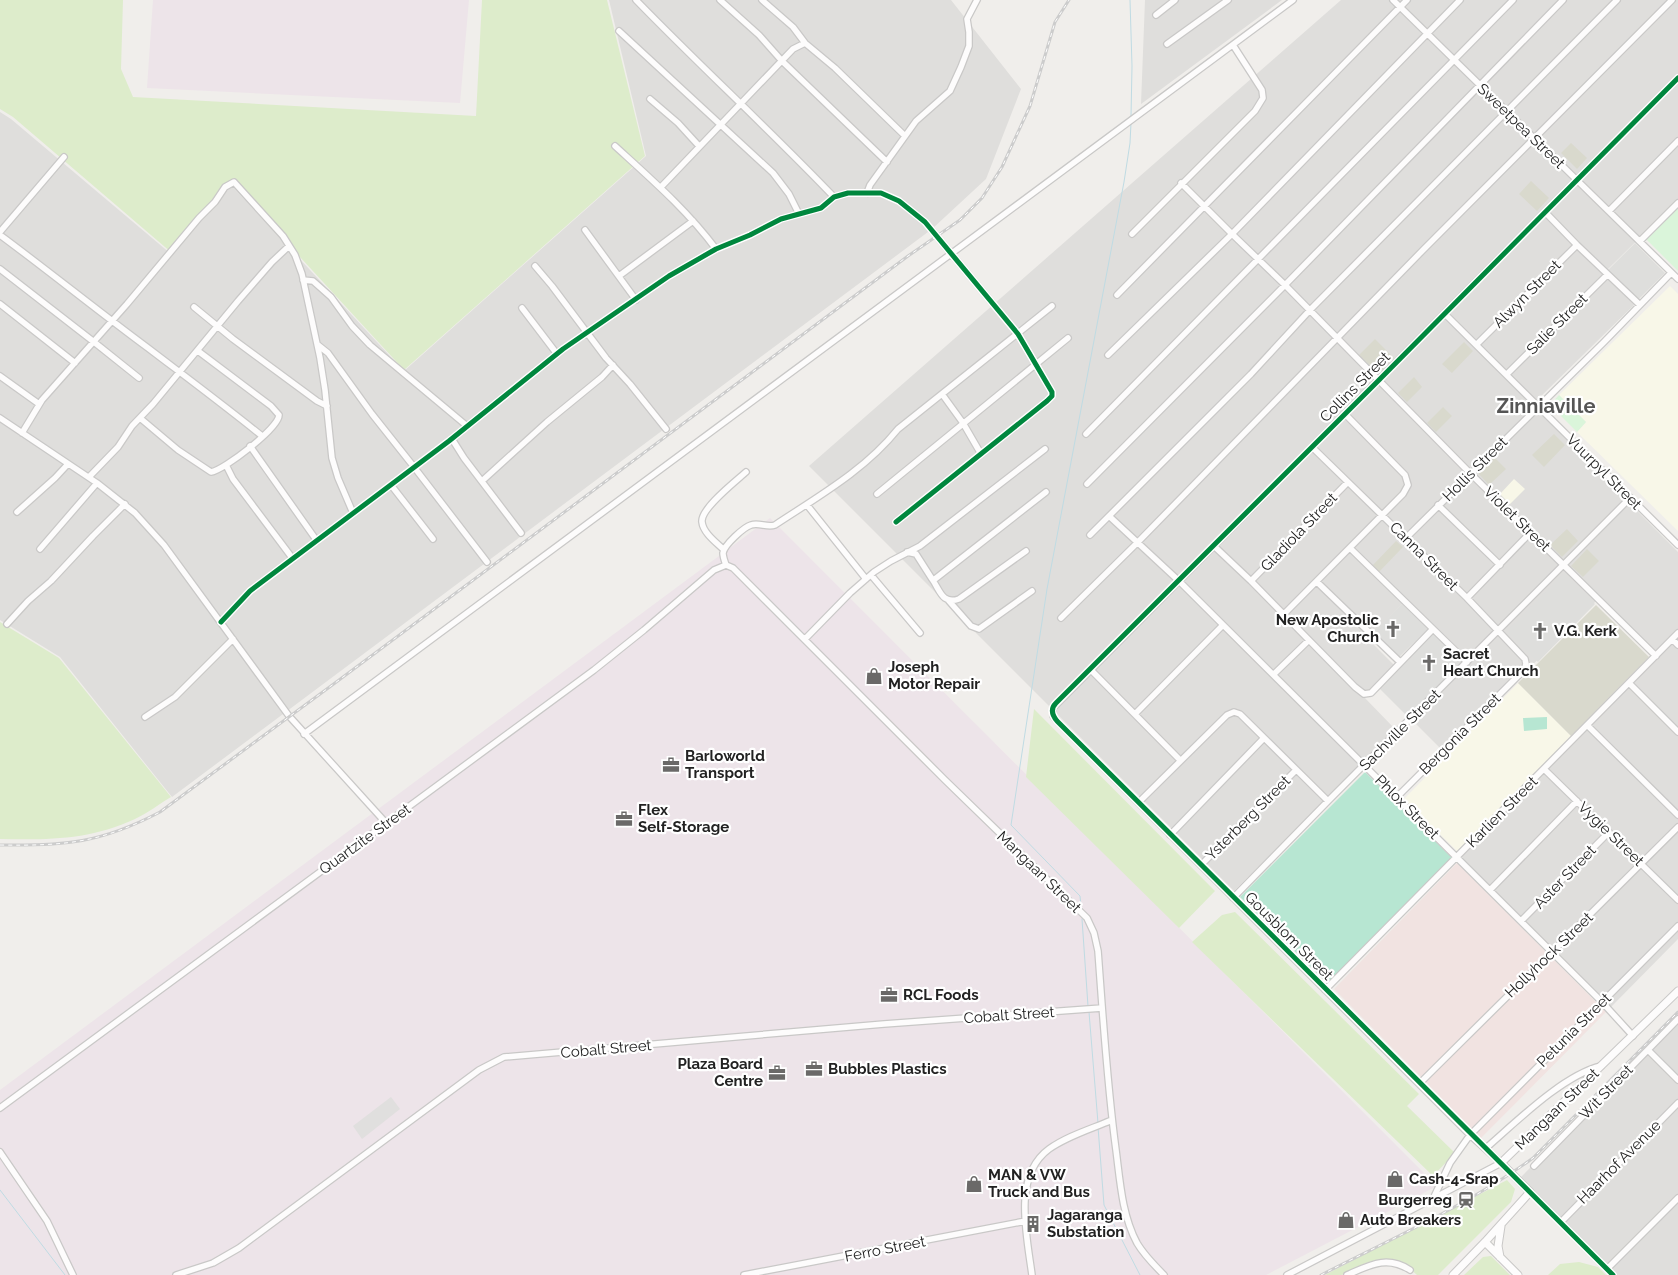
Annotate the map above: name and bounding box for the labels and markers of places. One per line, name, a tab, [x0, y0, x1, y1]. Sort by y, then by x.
place label: New Apostolic Church	[1276, 611, 1380, 646]
church icon: New Apostolic Church	[1383, 619, 1403, 639]
church icon: V.G. Kerk	[1530, 621, 1550, 641]
place label: V.G. Kerk	[1554, 622, 1618, 640]
place label: Sacret Heart Church	[1443, 645, 1539, 680]
church icon: Sacret Heart Church	[1419, 653, 1439, 673]
place label: Joseph Motor Repair	[888, 658, 980, 693]
shop icon: Joseph Motor Repair	[864, 666, 884, 686]
place label: Barloworld Transport	[685, 747, 765, 782]
office icon: Barloworld Transport	[661, 755, 681, 775]
place label: Flex Self-Storage	[638, 801, 729, 836]
office icon: Flex Self-Storage	[614, 809, 634, 829]
office icon: RCL Foods	[879, 985, 899, 1005]
place label: RCL Foods	[903, 986, 979, 1004]
place label: Plaza Board Centre	[677, 1055, 763, 1090]
office icon: Bubbles Plastics	[804, 1059, 824, 1079]
place label: Bubbles Plastics	[828, 1060, 947, 1078]
office icon: Plaza Board Centre	[767, 1063, 787, 1083]
place label: MAN & VW Truck and Bus	[988, 1166, 1090, 1201]
shop icon: Cash-4-Srap	[1385, 1169, 1405, 1189]
place label: Cash-4-Srap	[1409, 1170, 1499, 1188]
shop icon: MAN & VW Truck and Bus	[964, 1174, 984, 1194]
station icon: Burgerreg	[1456, 1190, 1476, 1210]
place label: Burgerreg	[1378, 1191, 1452, 1209]
place label: Jagaranga Substation	[1047, 1206, 1124, 1241]
shop icon: Auto Breakers	[1336, 1210, 1356, 1230]
place label: Auto Breakers	[1360, 1211, 1461, 1229]
building icon: Jagaranga Substation	[1023, 1214, 1043, 1234]

